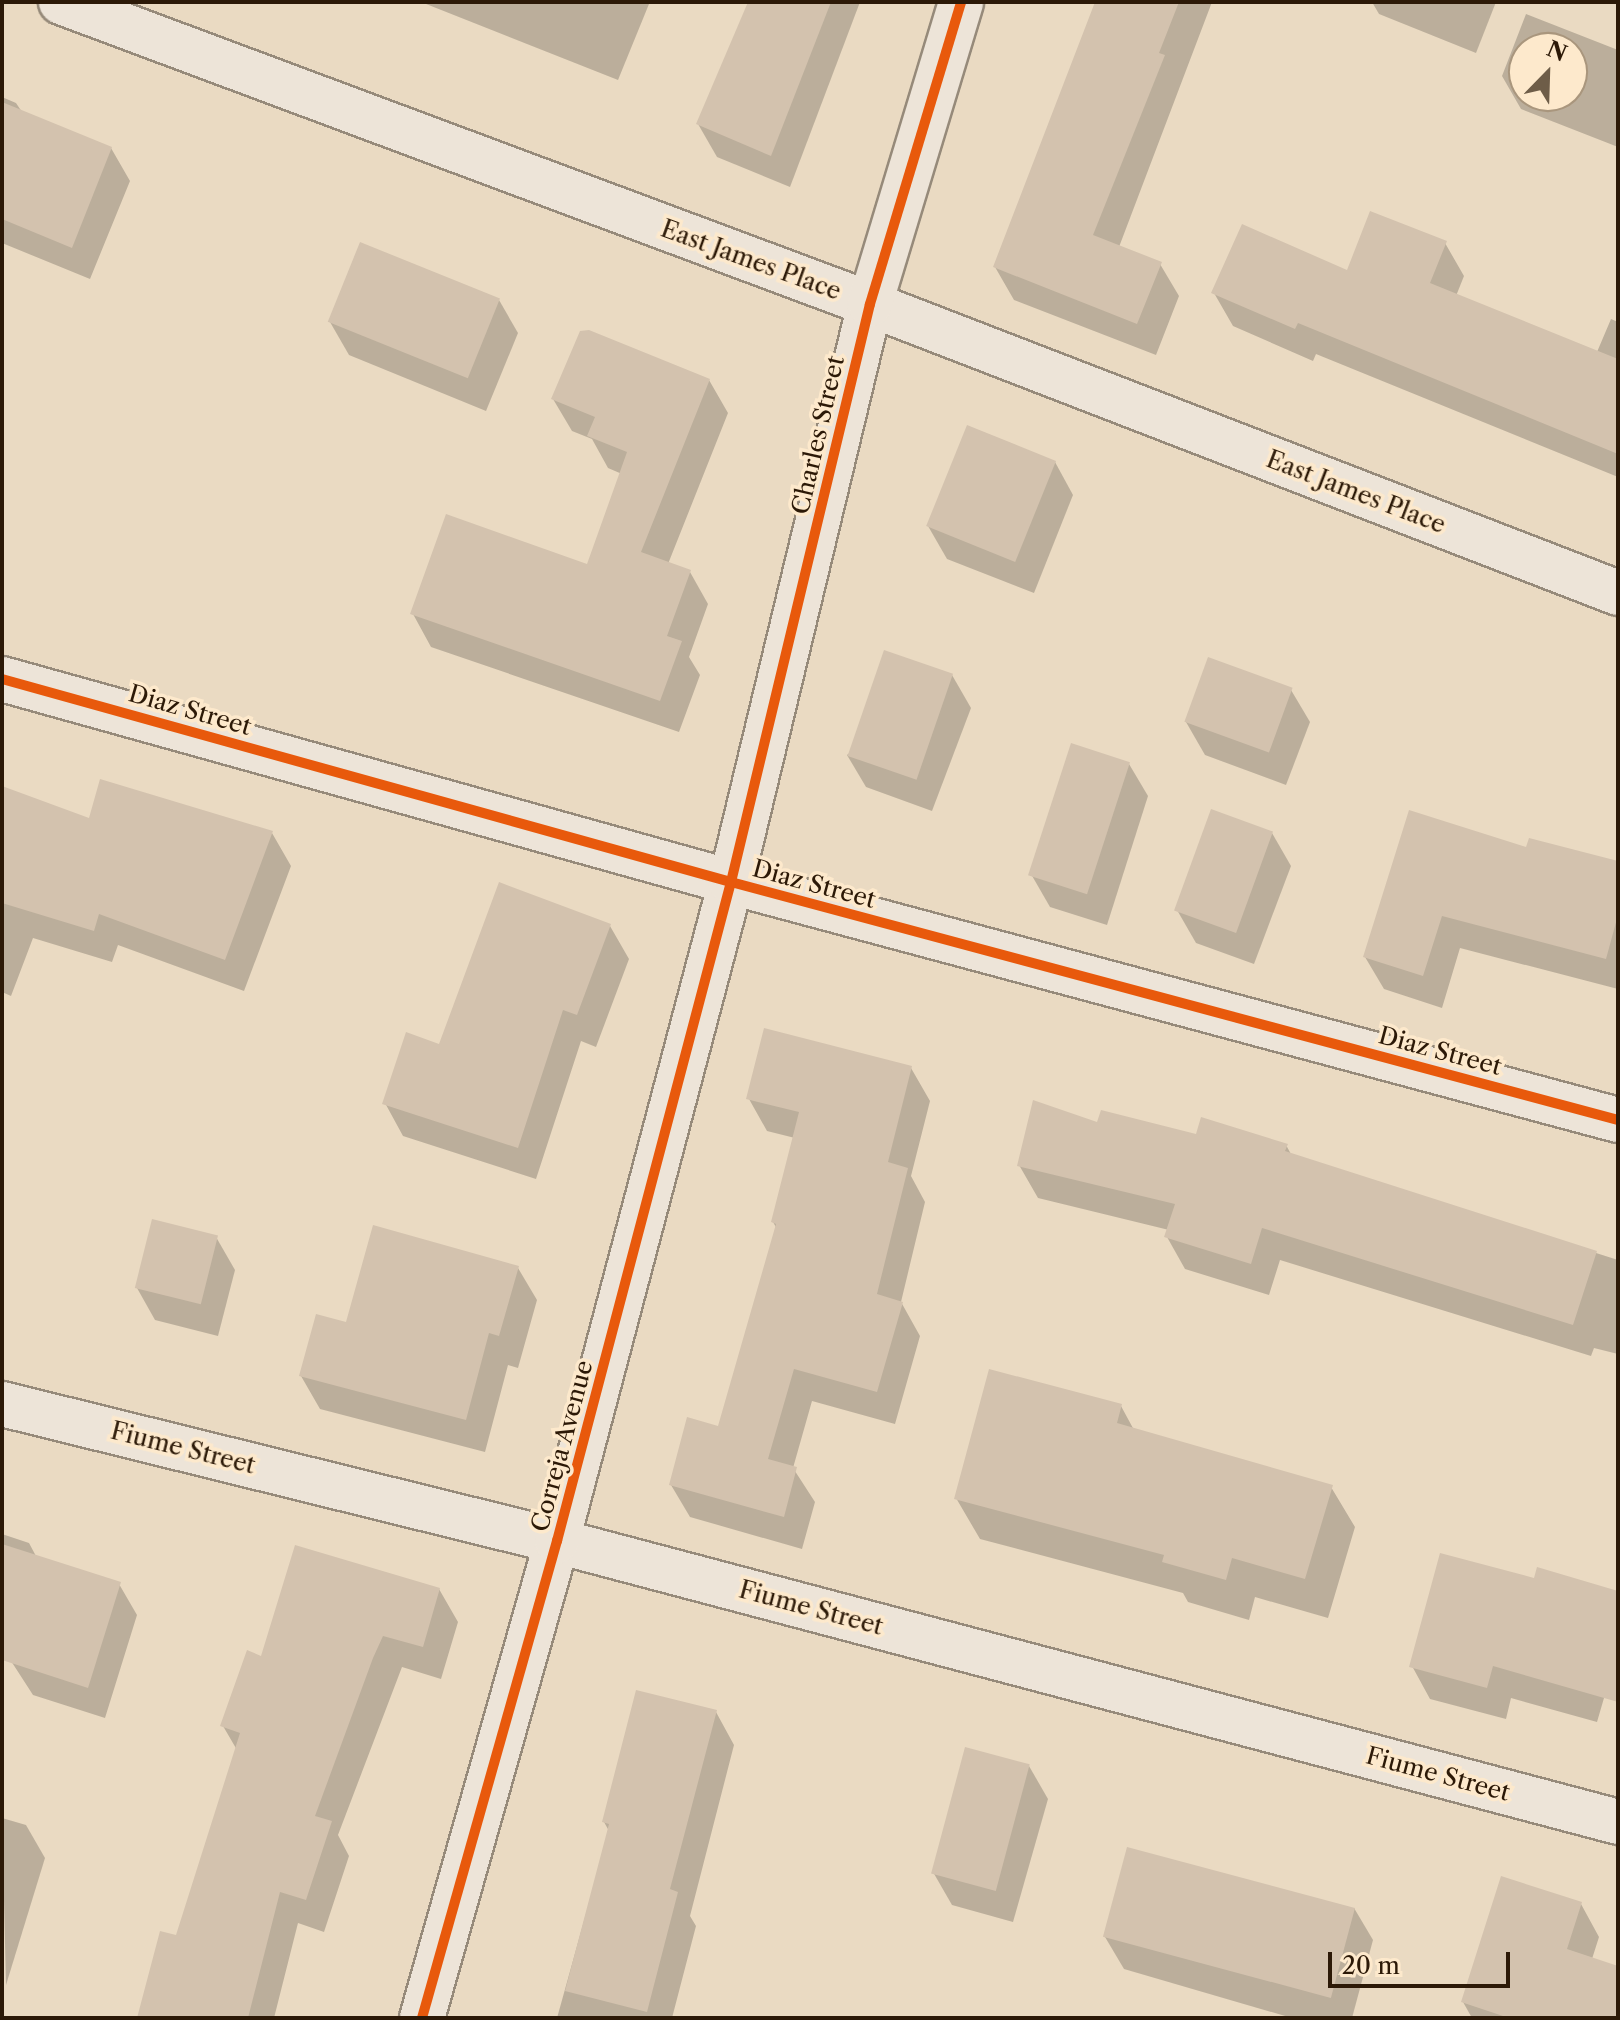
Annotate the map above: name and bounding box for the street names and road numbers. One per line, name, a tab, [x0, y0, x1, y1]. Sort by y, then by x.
street label: East James Place	[657, 214, 845, 306]
street label: Charles Street	[786, 353, 850, 517]
street label: East James Place	[1262, 445, 1450, 539]
street label: Diaz Street	[125, 679, 255, 741]
street label: Diaz Street	[749, 854, 879, 914]
street label: Diaz Street	[1375, 1021, 1505, 1081]
street label: Correja Avenue	[525, 1356, 599, 1536]
street label: Fiume Street	[108, 1416, 258, 1480]
street label: Fiume Street	[736, 1575, 886, 1641]
street label: Fiume Street	[1363, 1741, 1513, 1807]

